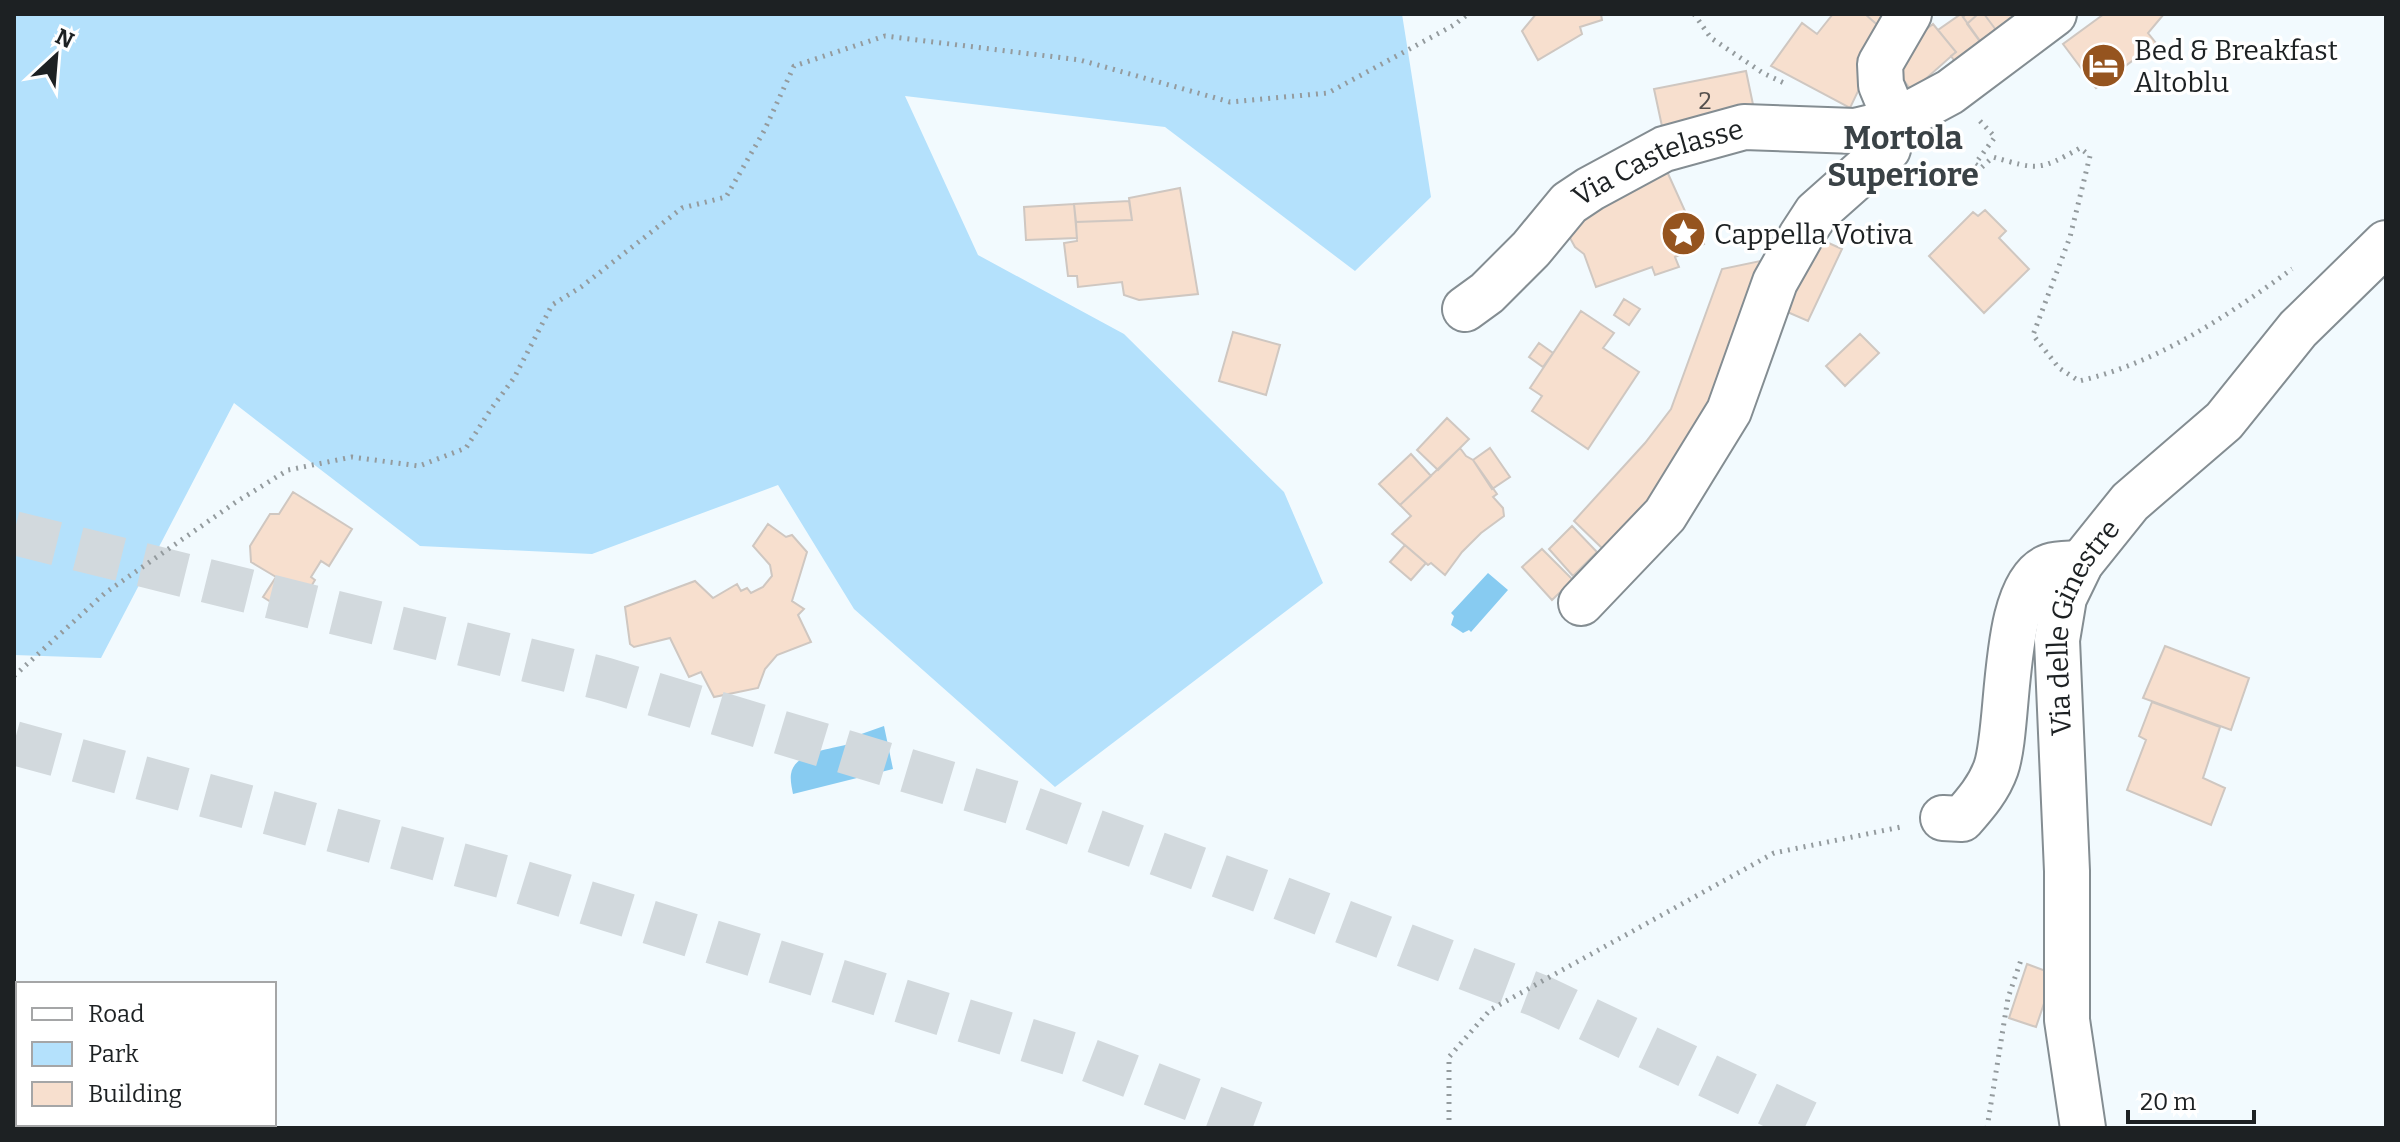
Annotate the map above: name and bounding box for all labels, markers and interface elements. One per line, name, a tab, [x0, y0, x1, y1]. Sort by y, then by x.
north arrow	[16, 16, 96, 96]
text: N	[51, 23, 78, 54]
place label: Bed & Breakfast Altoblu	[2134, 34, 2338, 99]
hotel icon: Bed & Breakfast Altoblu	[2079, 42, 2127, 90]
house number: 2	[1698, 87, 1712, 115]
street label: Via Castelasse	[1566, 112, 1747, 213]
district label: Mortola Superiore	[1827, 119, 1979, 194]
place icon: Cappella Votiva	[1659, 210, 1707, 258]
place label: Cappella Votiva	[1714, 218, 1913, 251]
street label: Via delle Ginestre	[2041, 513, 2126, 736]
legend	[16, 982, 276, 1126]
text: Road	[88, 1000, 144, 1028]
text: Park	[88, 1040, 139, 1068]
scale bar	[2128, 1074, 2254, 1124]
text: Building	[88, 1080, 182, 1108]
text: 20 m	[2140, 1088, 2196, 1116]

